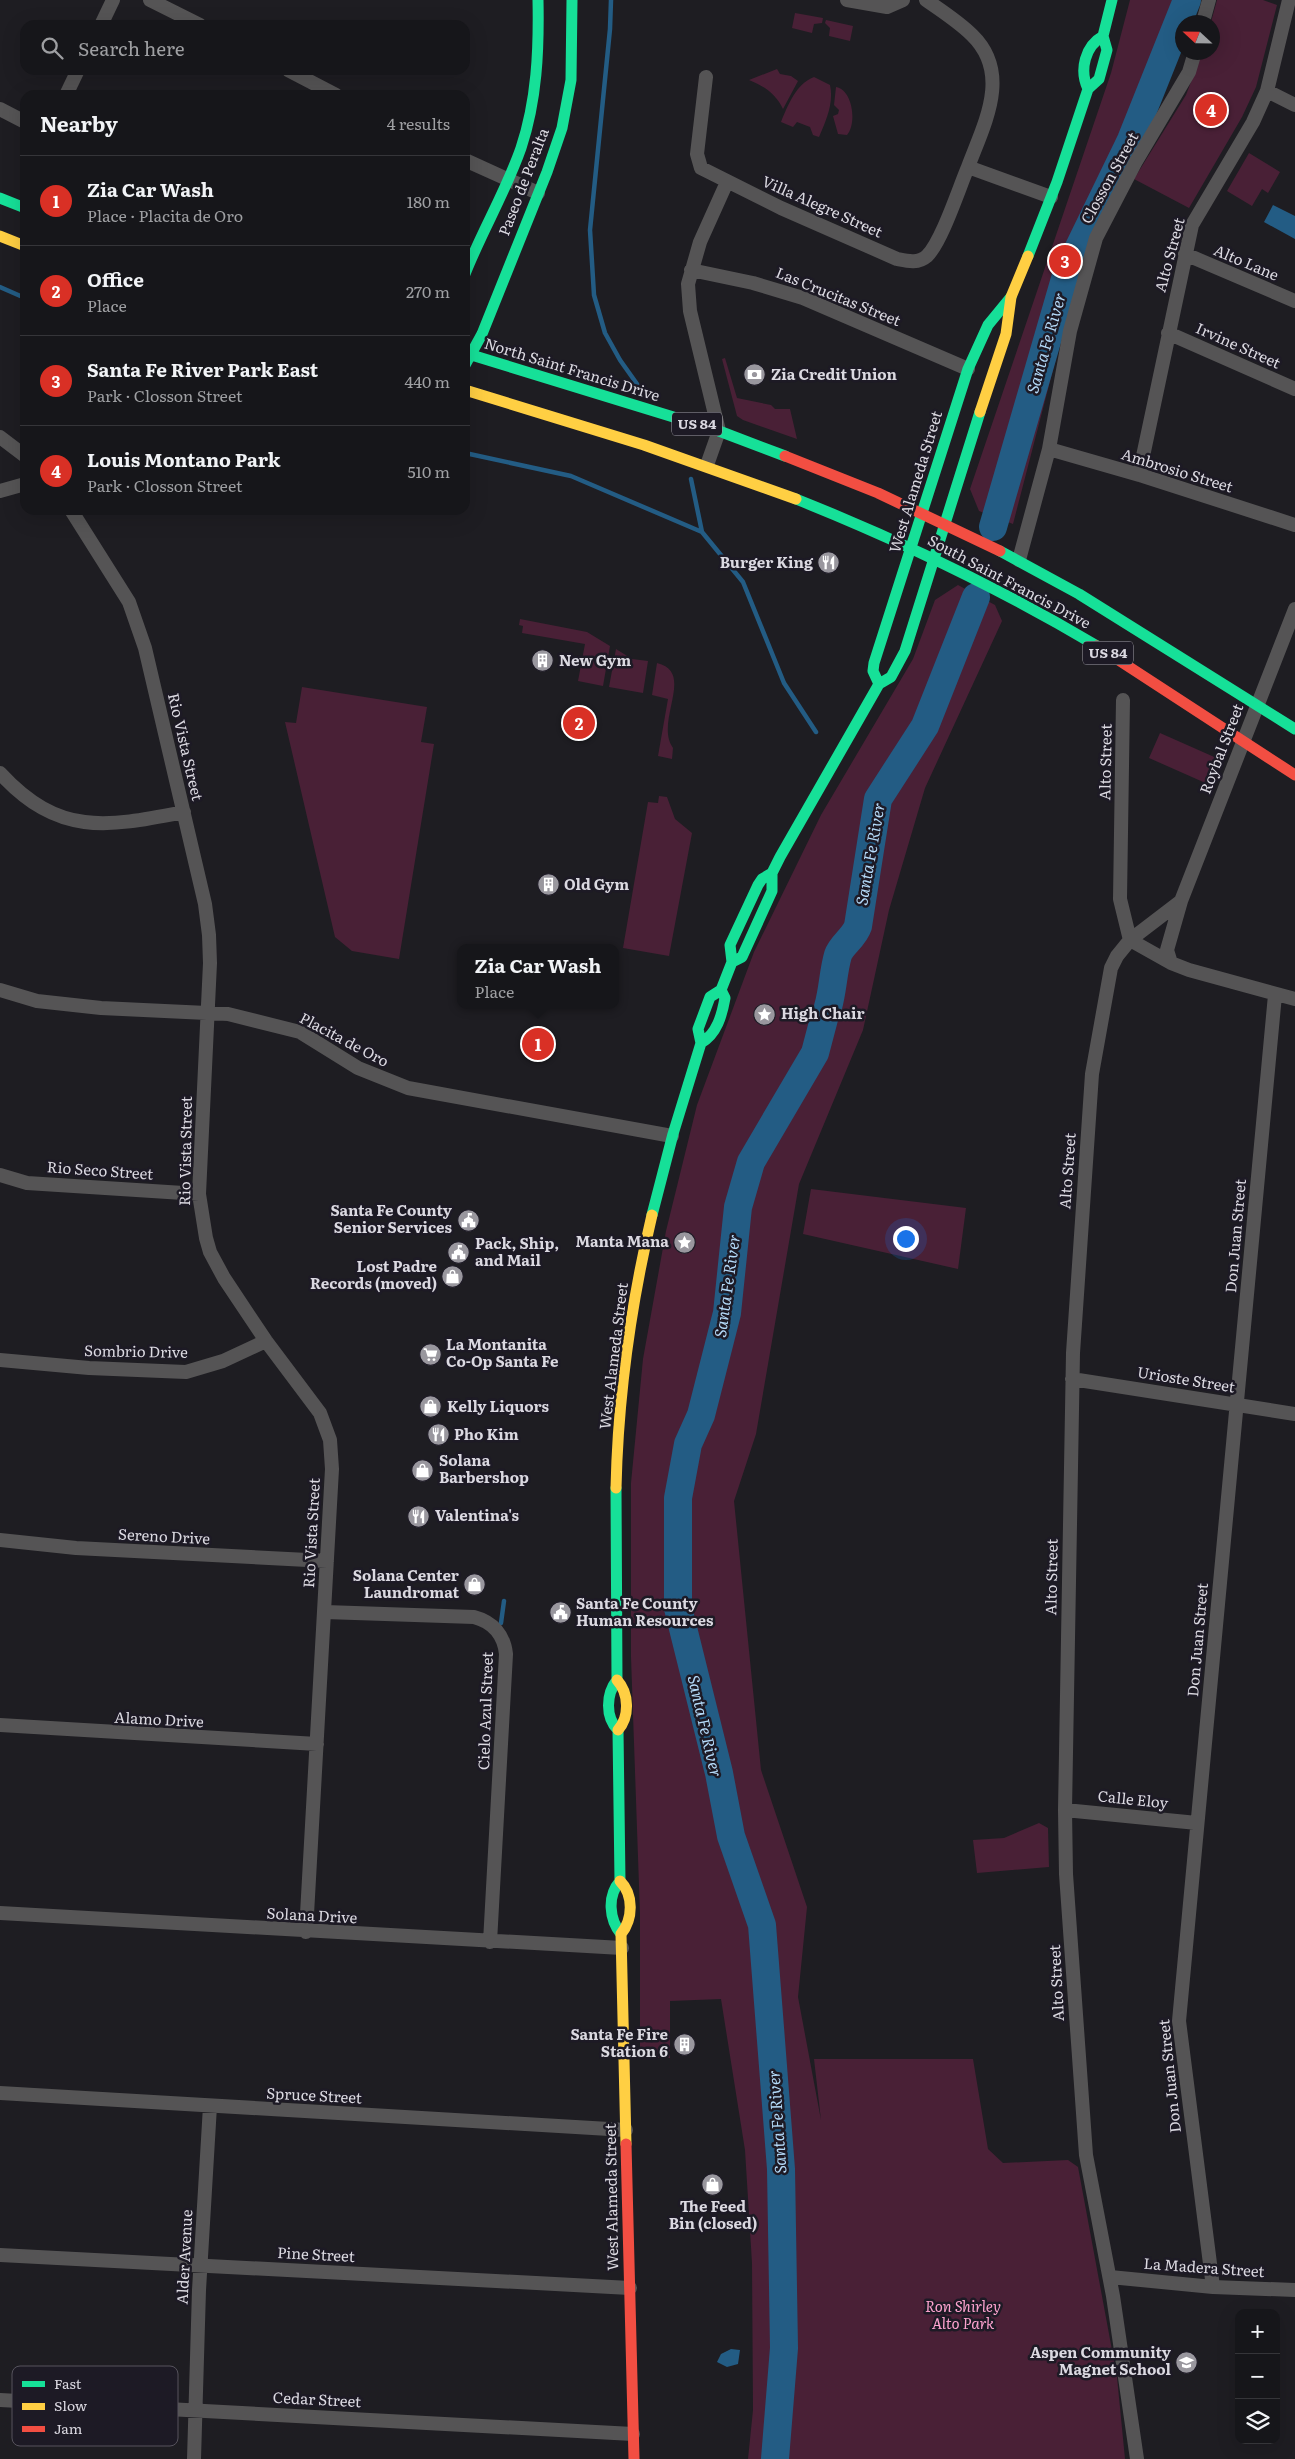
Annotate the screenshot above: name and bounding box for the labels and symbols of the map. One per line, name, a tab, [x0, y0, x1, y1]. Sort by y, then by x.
north arrow	[1175, 15, 1220, 60]
pin: 4	[1195, 91, 1227, 129]
street label: Paseo de Peralta	[491, 123, 554, 239]
street label: Closson Street	[1074, 127, 1143, 227]
street label: Villa Alegre Street	[759, 169, 887, 243]
street label: Alto Street	[1148, 215, 1190, 295]
street label: Alto Lane	[1210, 238, 1283, 286]
pin: 3	[1049, 242, 1081, 280]
street label: Las Crucitas Street	[773, 260, 905, 331]
water label: Santa Fe River	[1019, 290, 1071, 396]
street label: Irvine Street	[1193, 316, 1285, 374]
street label: North Saint Francis Drive	[482, 331, 663, 406]
place label: Zia Credit Union	[771, 362, 897, 385]
bank icon: Zia Credit Union	[743, 363, 767, 387]
street label: West Alameda Street	[882, 408, 947, 556]
road number: US 84	[672, 412, 722, 436]
street label: Ambrosio Street	[1119, 442, 1236, 497]
street label: South Saint Francis Drive	[924, 528, 1095, 634]
place label: Burger King	[720, 550, 814, 573]
restaurant icon: Burger King	[817, 551, 841, 575]
road number: US 84	[1083, 641, 1133, 664]
place label: New Gym	[559, 648, 631, 671]
building icon: New Gym	[531, 649, 555, 673]
street label: Rio Vista Street	[163, 690, 210, 803]
street label: Roybal Street	[1193, 700, 1248, 797]
pin: 2	[563, 704, 595, 742]
street label: Alto Street	[1092, 723, 1117, 800]
water label: Santa Fe River	[848, 801, 890, 907]
place label: Old Gym	[564, 872, 629, 895]
building icon: Old Gym	[536, 873, 560, 897]
place label: High Chair	[781, 1001, 865, 1024]
place icon: High Chair	[753, 1002, 777, 1026]
street label: Placita de Oro	[296, 1006, 394, 1072]
pin: 1	[522, 1025, 554, 1063]
street label: Rio Vista Street	[172, 1096, 197, 1206]
street label: Alto Street	[1052, 1132, 1081, 1210]
street label: Rio Seco Street	[46, 1154, 154, 1185]
street label: Don Juan Street	[1218, 1178, 1251, 1294]
place label: Santa Fe County Senior Services	[330, 1198, 453, 1238]
public building icon: Santa Fe County Senior Services	[456, 1208, 480, 1232]
your location	[893, 1226, 919, 1252]
place label: Manta Mana	[575, 1229, 669, 1252]
place icon: Manta Mana	[673, 1230, 697, 1254]
place label: Pack, Ship, and Mail	[475, 1231, 559, 1271]
water label: Santa Fe River	[707, 1233, 745, 1339]
public building icon: Pack, Ship, and Mail	[447, 1241, 471, 1265]
place label: Lost Padre Records (moved)	[310, 1254, 438, 1294]
shop icon: Lost Padre Records (moved)	[441, 1264, 465, 1288]
street label: West Alameda Street	[592, 1281, 633, 1431]
place label: La Montanita Co-Op Santa Fe	[446, 1332, 559, 1372]
street label: Sombrio Drive	[84, 1338, 188, 1363]
supermarket icon: La Montanita Co-Op Santa Fe	[418, 1342, 442, 1366]
street label: Urioste Street	[1136, 1359, 1237, 1398]
place label: Kelly Liquors	[447, 1394, 550, 1417]
shop icon: Kelly Liquors	[419, 1395, 443, 1419]
place label: Pho Kim	[454, 1422, 519, 1445]
restaurant icon: Pho Kim	[426, 1423, 450, 1447]
place label: Solana Barbershop	[439, 1448, 529, 1488]
shop icon: Solana Barbershop	[411, 1458, 435, 1482]
street label: Rio Vista Street	[296, 1477, 325, 1588]
place label: Valentina's	[435, 1503, 520, 1526]
restaurant icon: Valentina's	[407, 1504, 431, 1528]
street label: Sereno Drive	[117, 1522, 211, 1549]
street label: Alto Street	[1038, 1538, 1063, 1615]
place label: Solana Center Laundromat	[353, 1563, 459, 1603]
shop icon: Solana Center Laundromat	[463, 1573, 487, 1597]
street label: Don Juan Street	[1180, 1582, 1213, 1698]
place label: Santa Fe County Human Resources	[576, 1591, 714, 1631]
public building icon: Santa Fe County Human Resources	[548, 1601, 572, 1625]
street label: Cielo Azul Street	[471, 1651, 498, 1771]
water label: Santa Fe River	[683, 1673, 729, 1779]
street label: Alamo Drive	[114, 1705, 205, 1732]
street label: Calle Eloy	[1097, 1783, 1170, 1814]
street label: Solana Drive	[266, 1901, 358, 1928]
street label: Alto Street	[1042, 1944, 1069, 2022]
street label: Don Juan Street	[1151, 2018, 1186, 2134]
place label: Santa Fe Fire Station 6	[570, 2022, 668, 2062]
building icon: Santa Fe Fire Station 6	[672, 2032, 696, 2056]
water label: Santa Fe River	[760, 2069, 792, 2175]
street label: Spruce Street	[266, 2081, 363, 2108]
street label: West Alameda Street	[598, 2123, 623, 2271]
shop icon: The Feed Bin (closed)	[701, 2172, 725, 2196]
place label: The Feed Bin (closed)	[669, 2194, 757, 2234]
street label: Alder Avenue	[170, 2209, 197, 2305]
street label: Pine Street	[277, 2240, 355, 2267]
street label: La Madera Street	[1143, 2251, 1265, 2282]
park label: Ron Shirley Alto Park	[925, 2294, 1001, 2334]
place label: Aspen Community Magnet School	[1030, 2340, 1172, 2380]
school or university icon: Aspen Community Magnet School	[1175, 2350, 1199, 2374]
legend	[12, 2366, 178, 2446]
text: Fast	[54, 2373, 82, 2393]
street label: Cedar Street	[272, 2385, 362, 2412]
text: Slow	[54, 2395, 87, 2415]
text: Jam	[54, 2418, 83, 2438]

